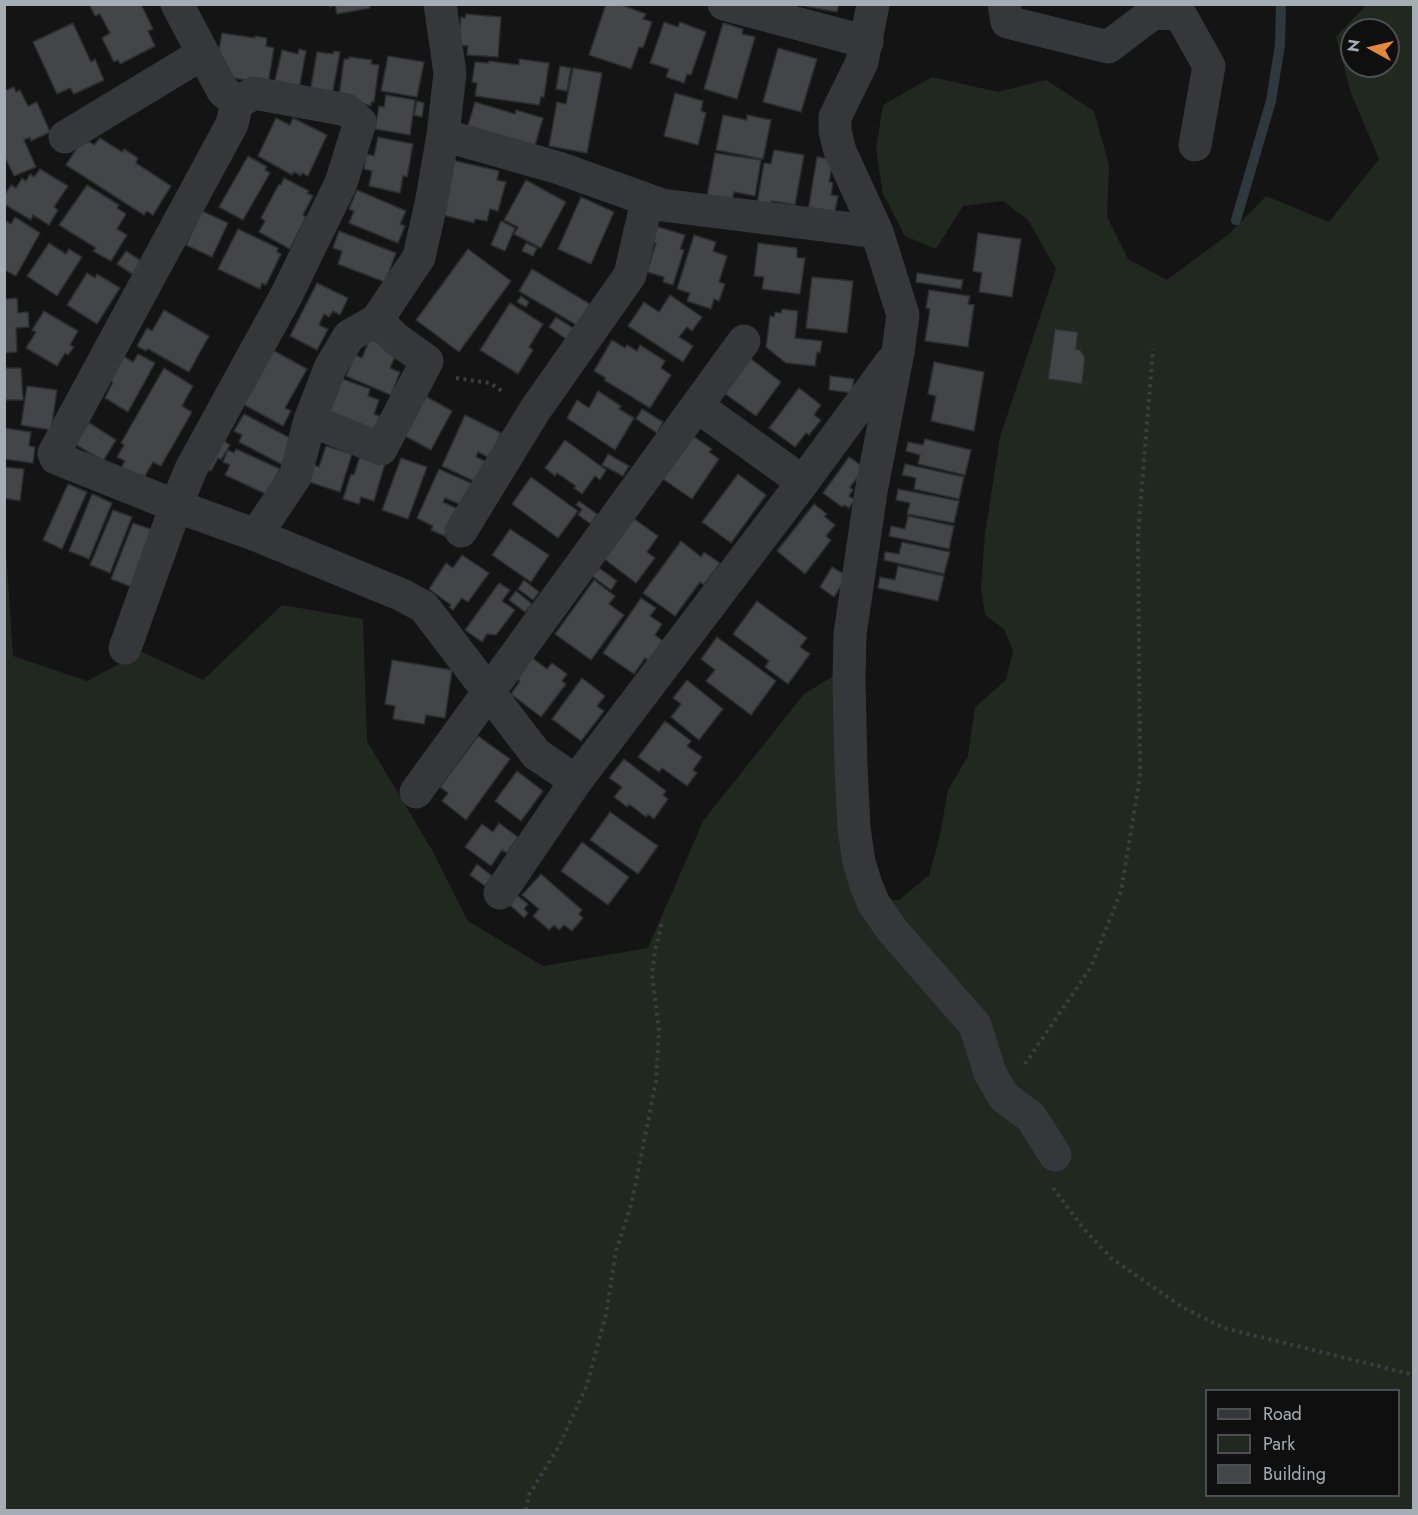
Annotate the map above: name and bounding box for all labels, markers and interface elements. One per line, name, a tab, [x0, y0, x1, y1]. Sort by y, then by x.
north arrow	[1340, 18, 1400, 78]
text: N	[1341, 38, 1366, 54]
legend	[1205, 1389, 1400, 1497]
text: Road	[1263, 1401, 1302, 1427]
text: Park	[1263, 1431, 1295, 1457]
text: Building	[1263, 1461, 1326, 1487]

